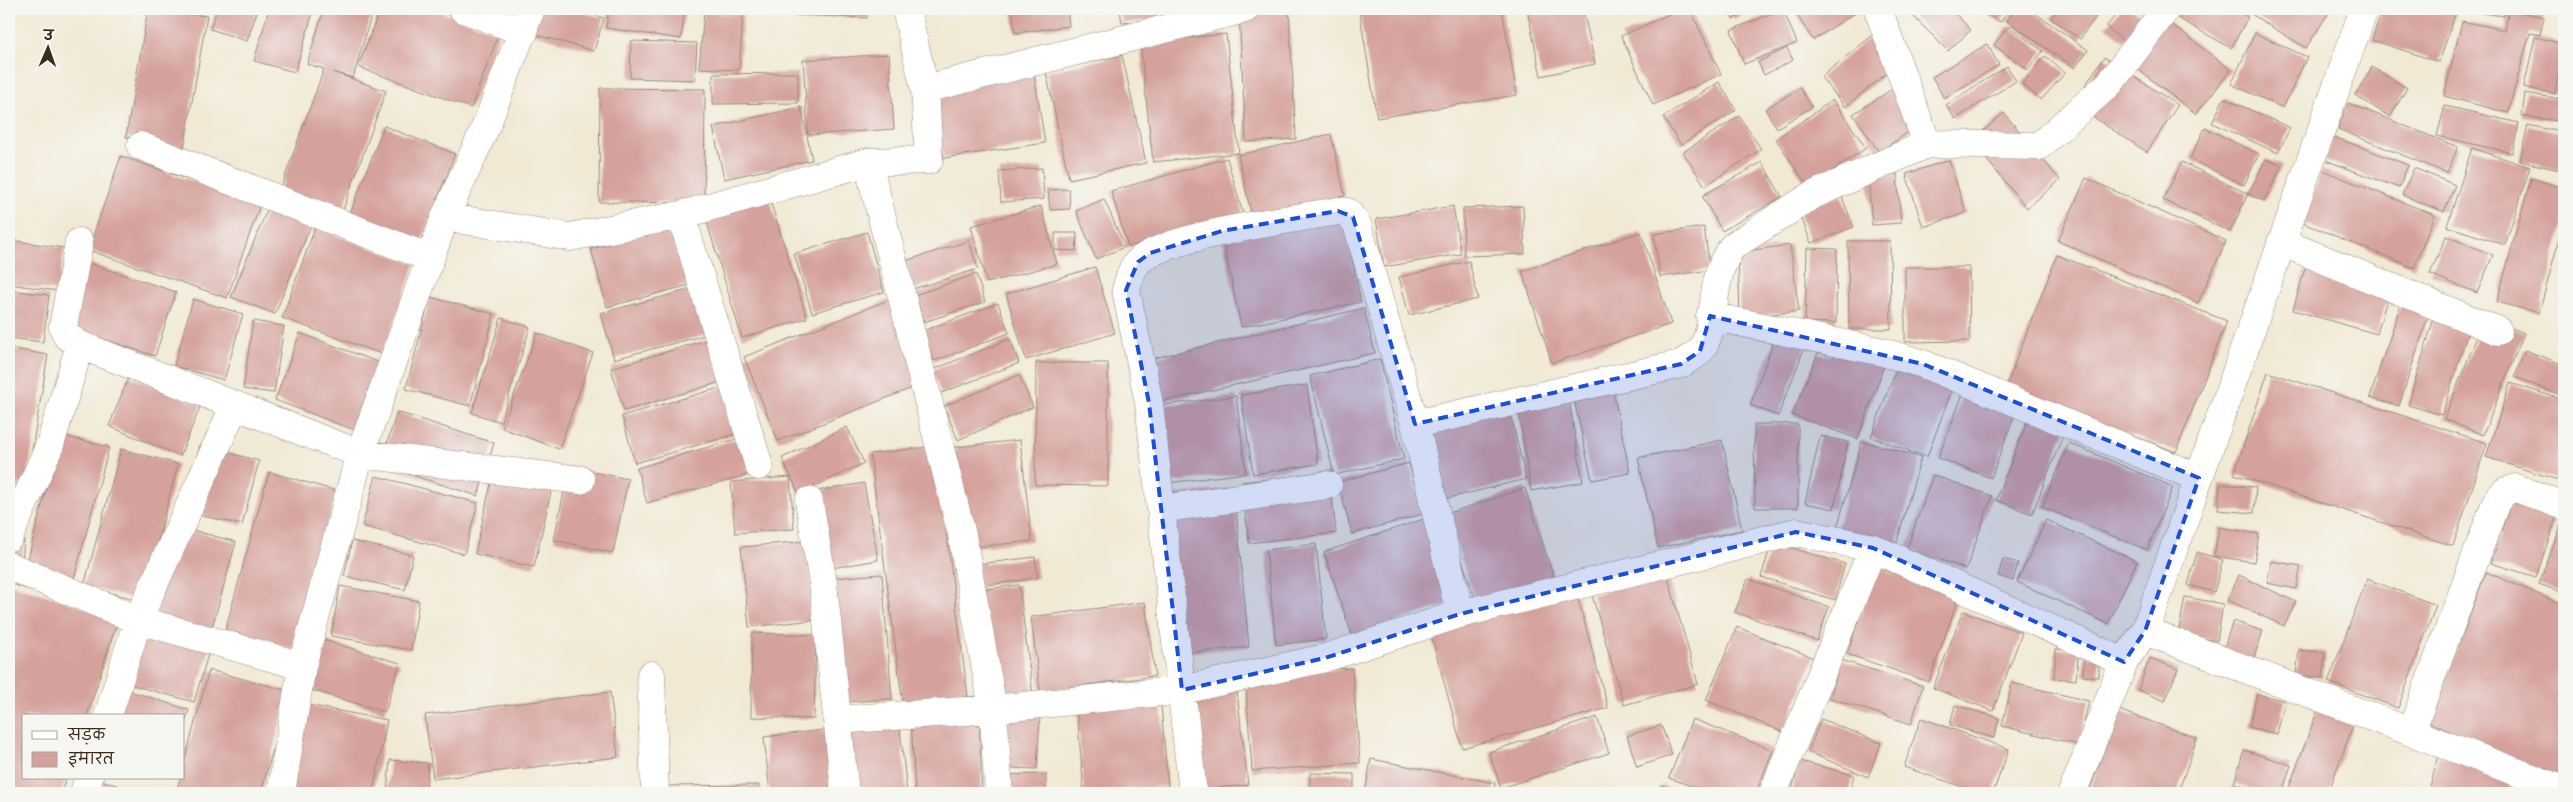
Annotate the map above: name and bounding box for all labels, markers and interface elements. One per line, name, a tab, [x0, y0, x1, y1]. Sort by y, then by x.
north arrow	[22, 22, 72, 72]
text: उ	[41, 27, 55, 44]
legend	[22, 714, 185, 780]
text: सड़क	[67, 726, 106, 745]
text: इमारत	[68, 750, 115, 768]

